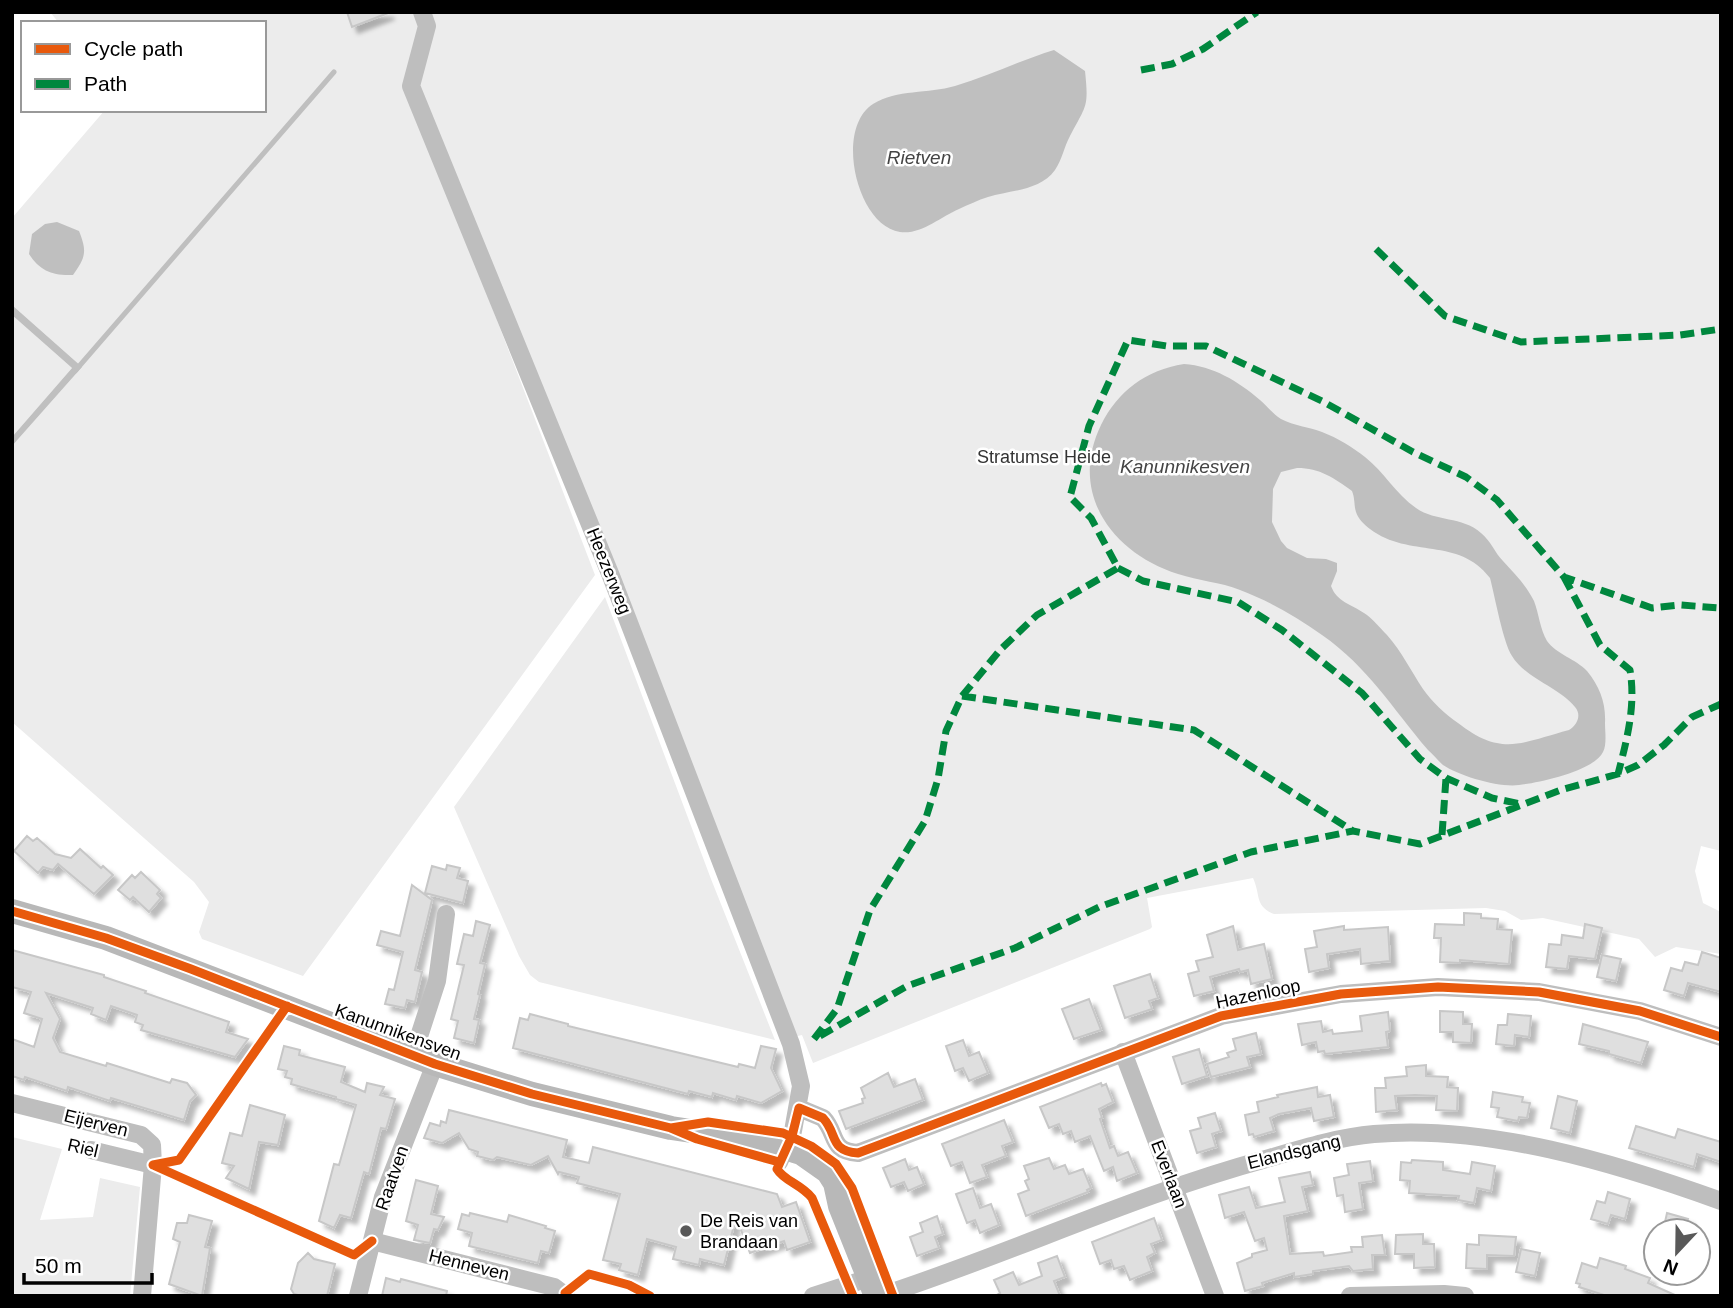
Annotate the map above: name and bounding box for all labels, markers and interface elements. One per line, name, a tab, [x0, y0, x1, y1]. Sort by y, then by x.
legend	[21, 21, 266, 112]
text: Cycle path	[84, 37, 183, 60]
text: Path	[84, 72, 127, 95]
water label: Rietven	[887, 147, 951, 168]
park label: Stratumse Heide	[977, 447, 1111, 467]
water label: Kanunnikesven	[1120, 456, 1250, 477]
street label: Heezerweg	[583, 525, 635, 617]
street label: Hazenloop	[1214, 975, 1302, 1013]
street label: Kanunnikensven	[332, 1000, 464, 1064]
street label: Eijerven	[62, 1105, 130, 1141]
street label: Elandsgang	[1245, 1131, 1343, 1173]
street label: Riel	[66, 1135, 100, 1161]
street label: Everlaan	[1147, 1137, 1191, 1211]
street label: Raatven	[372, 1143, 412, 1213]
place label: De Reis van Brandaan	[700, 1211, 798, 1252]
north arrow	[1642, 1217, 1712, 1287]
marker: De Reis van Brandaan	[678, 1223, 694, 1239]
scale bar	[24, 1242, 152, 1286]
street label: Henneven	[427, 1245, 511, 1285]
text: 50 m	[35, 1254, 82, 1277]
text: N	[1661, 1255, 1681, 1280]

